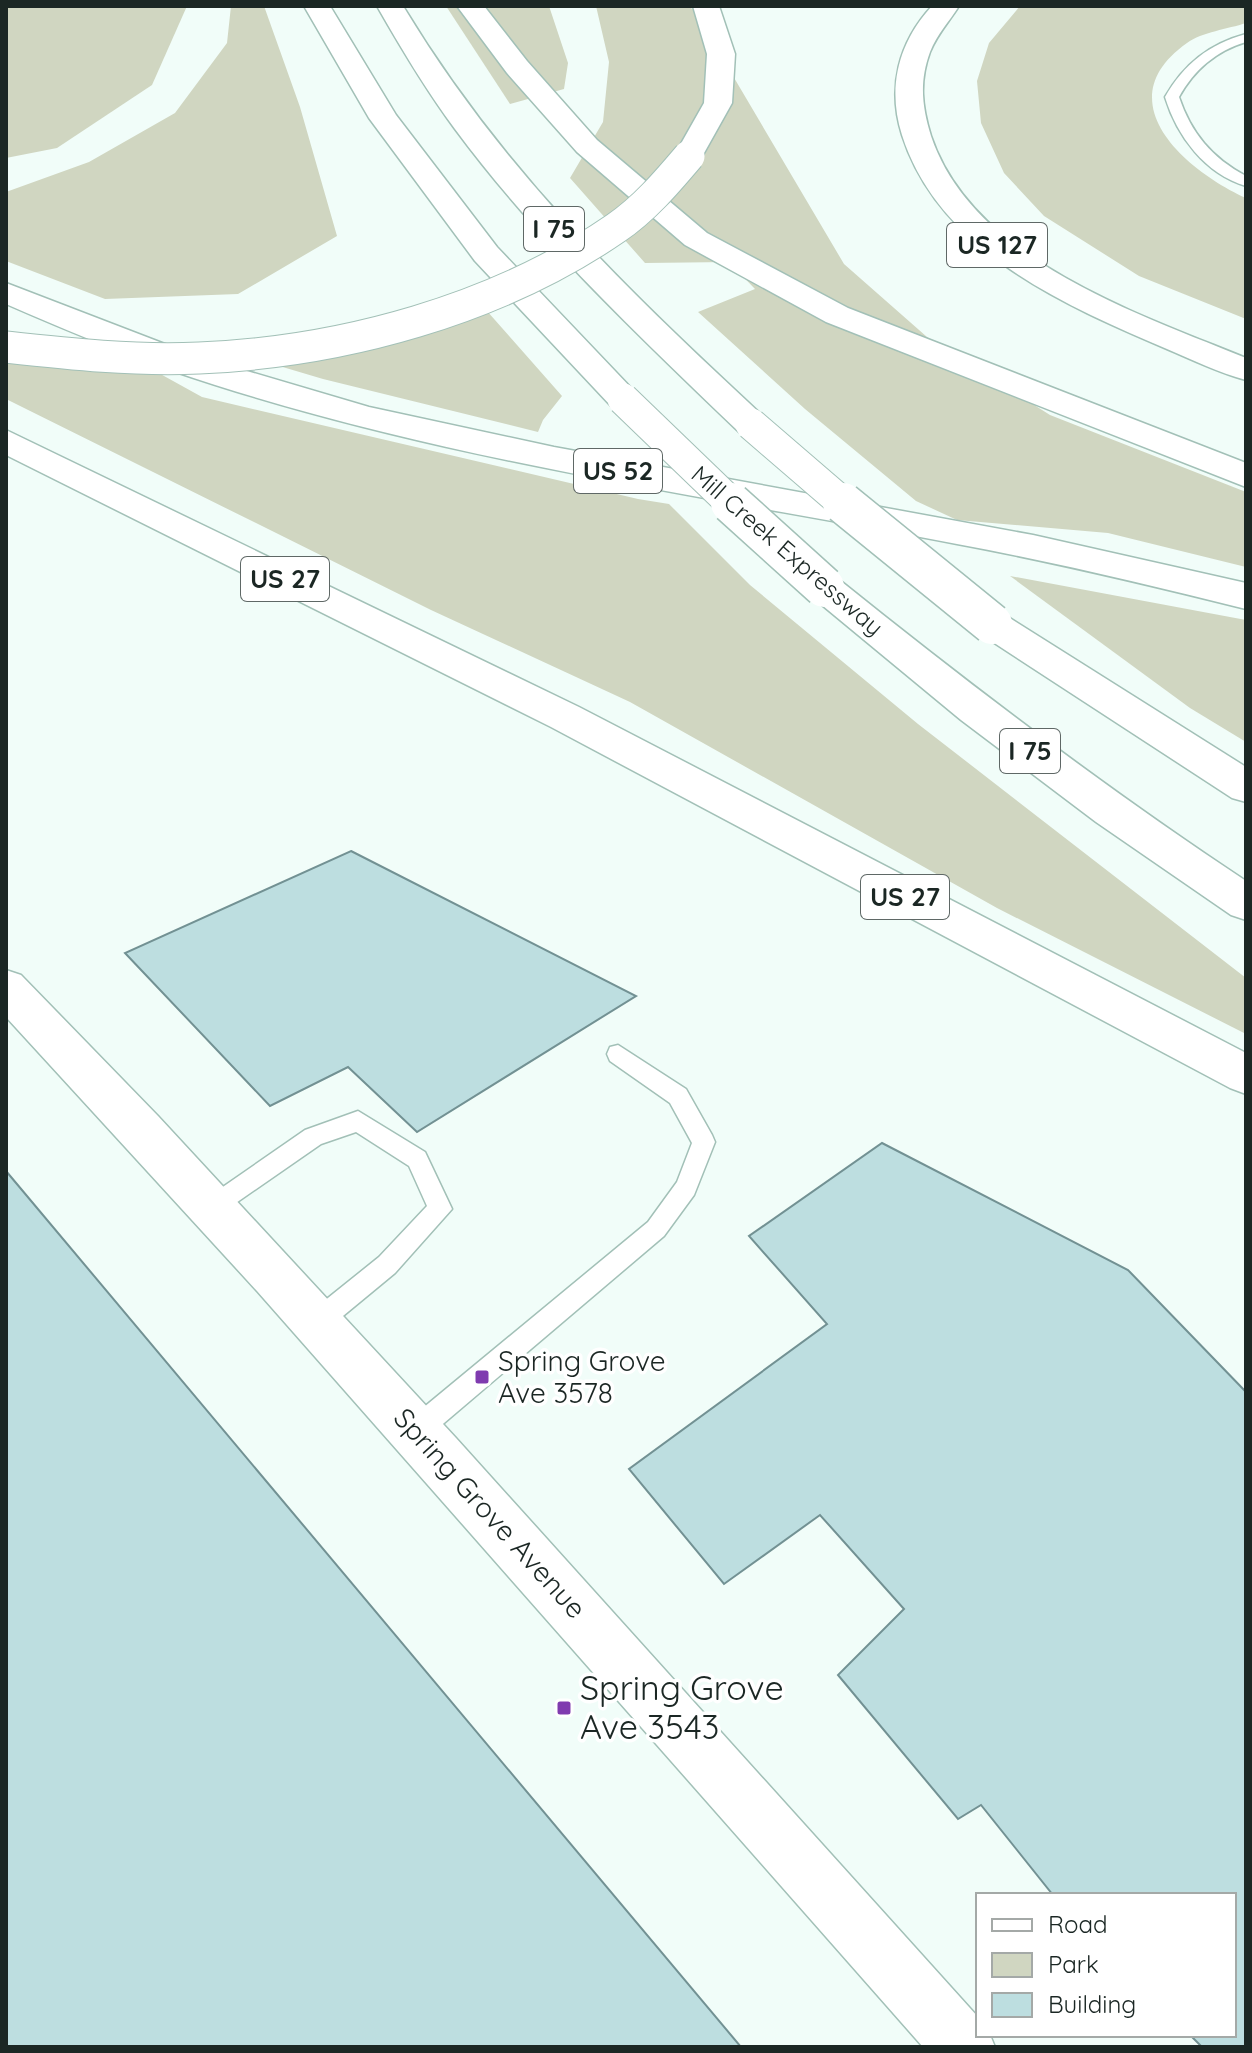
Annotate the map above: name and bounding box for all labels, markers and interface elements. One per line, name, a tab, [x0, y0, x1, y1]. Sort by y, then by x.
road number: I 75	[524, 207, 584, 251]
road number: US 127	[947, 223, 1047, 267]
road number: US 52	[574, 449, 662, 493]
street label: Mill Creek Expressway	[686, 459, 890, 642]
road number: US 27	[241, 557, 329, 601]
road number: I 75	[1000, 729, 1060, 773]
road number: US 27	[861, 875, 949, 919]
place label: Spring Grove Ave 3578	[498, 1343, 666, 1410]
marker: Spring Grove Ave 3578	[473, 1368, 491, 1386]
street label: Spring Grove Avenue	[387, 1400, 594, 1625]
place label: Spring Grove Ave 3543	[580, 1666, 784, 1748]
marker: Spring Grove Ave 3543	[555, 1699, 573, 1717]
legend	[976, 1893, 1236, 2037]
text: Road	[1048, 1909, 1108, 1939]
text: Park	[1048, 1949, 1099, 1979]
text: Building	[1048, 1989, 1136, 2019]

